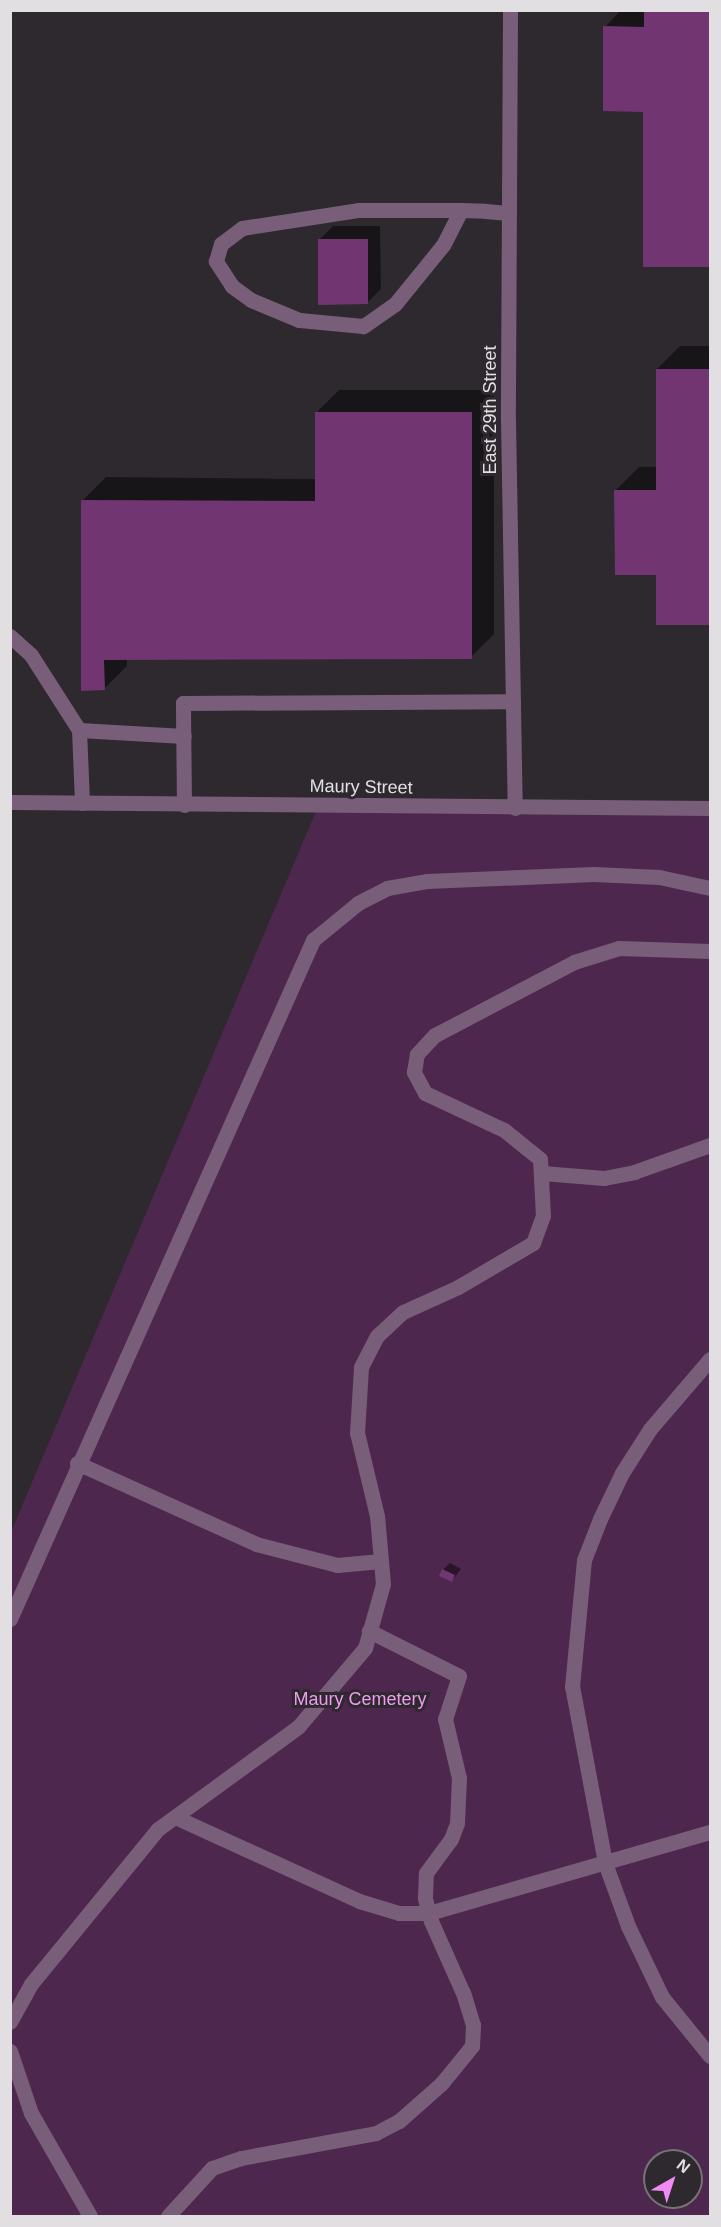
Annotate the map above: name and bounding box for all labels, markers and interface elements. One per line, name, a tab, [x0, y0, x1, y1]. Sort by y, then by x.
street label: East 29th Street	[479, 345, 501, 475]
street label: Maury Street	[309, 775, 413, 799]
park label: Maury Cemetery	[293, 1688, 427, 1710]
north arrow	[643, 2149, 703, 2209]
text: N	[674, 2156, 693, 2176]

